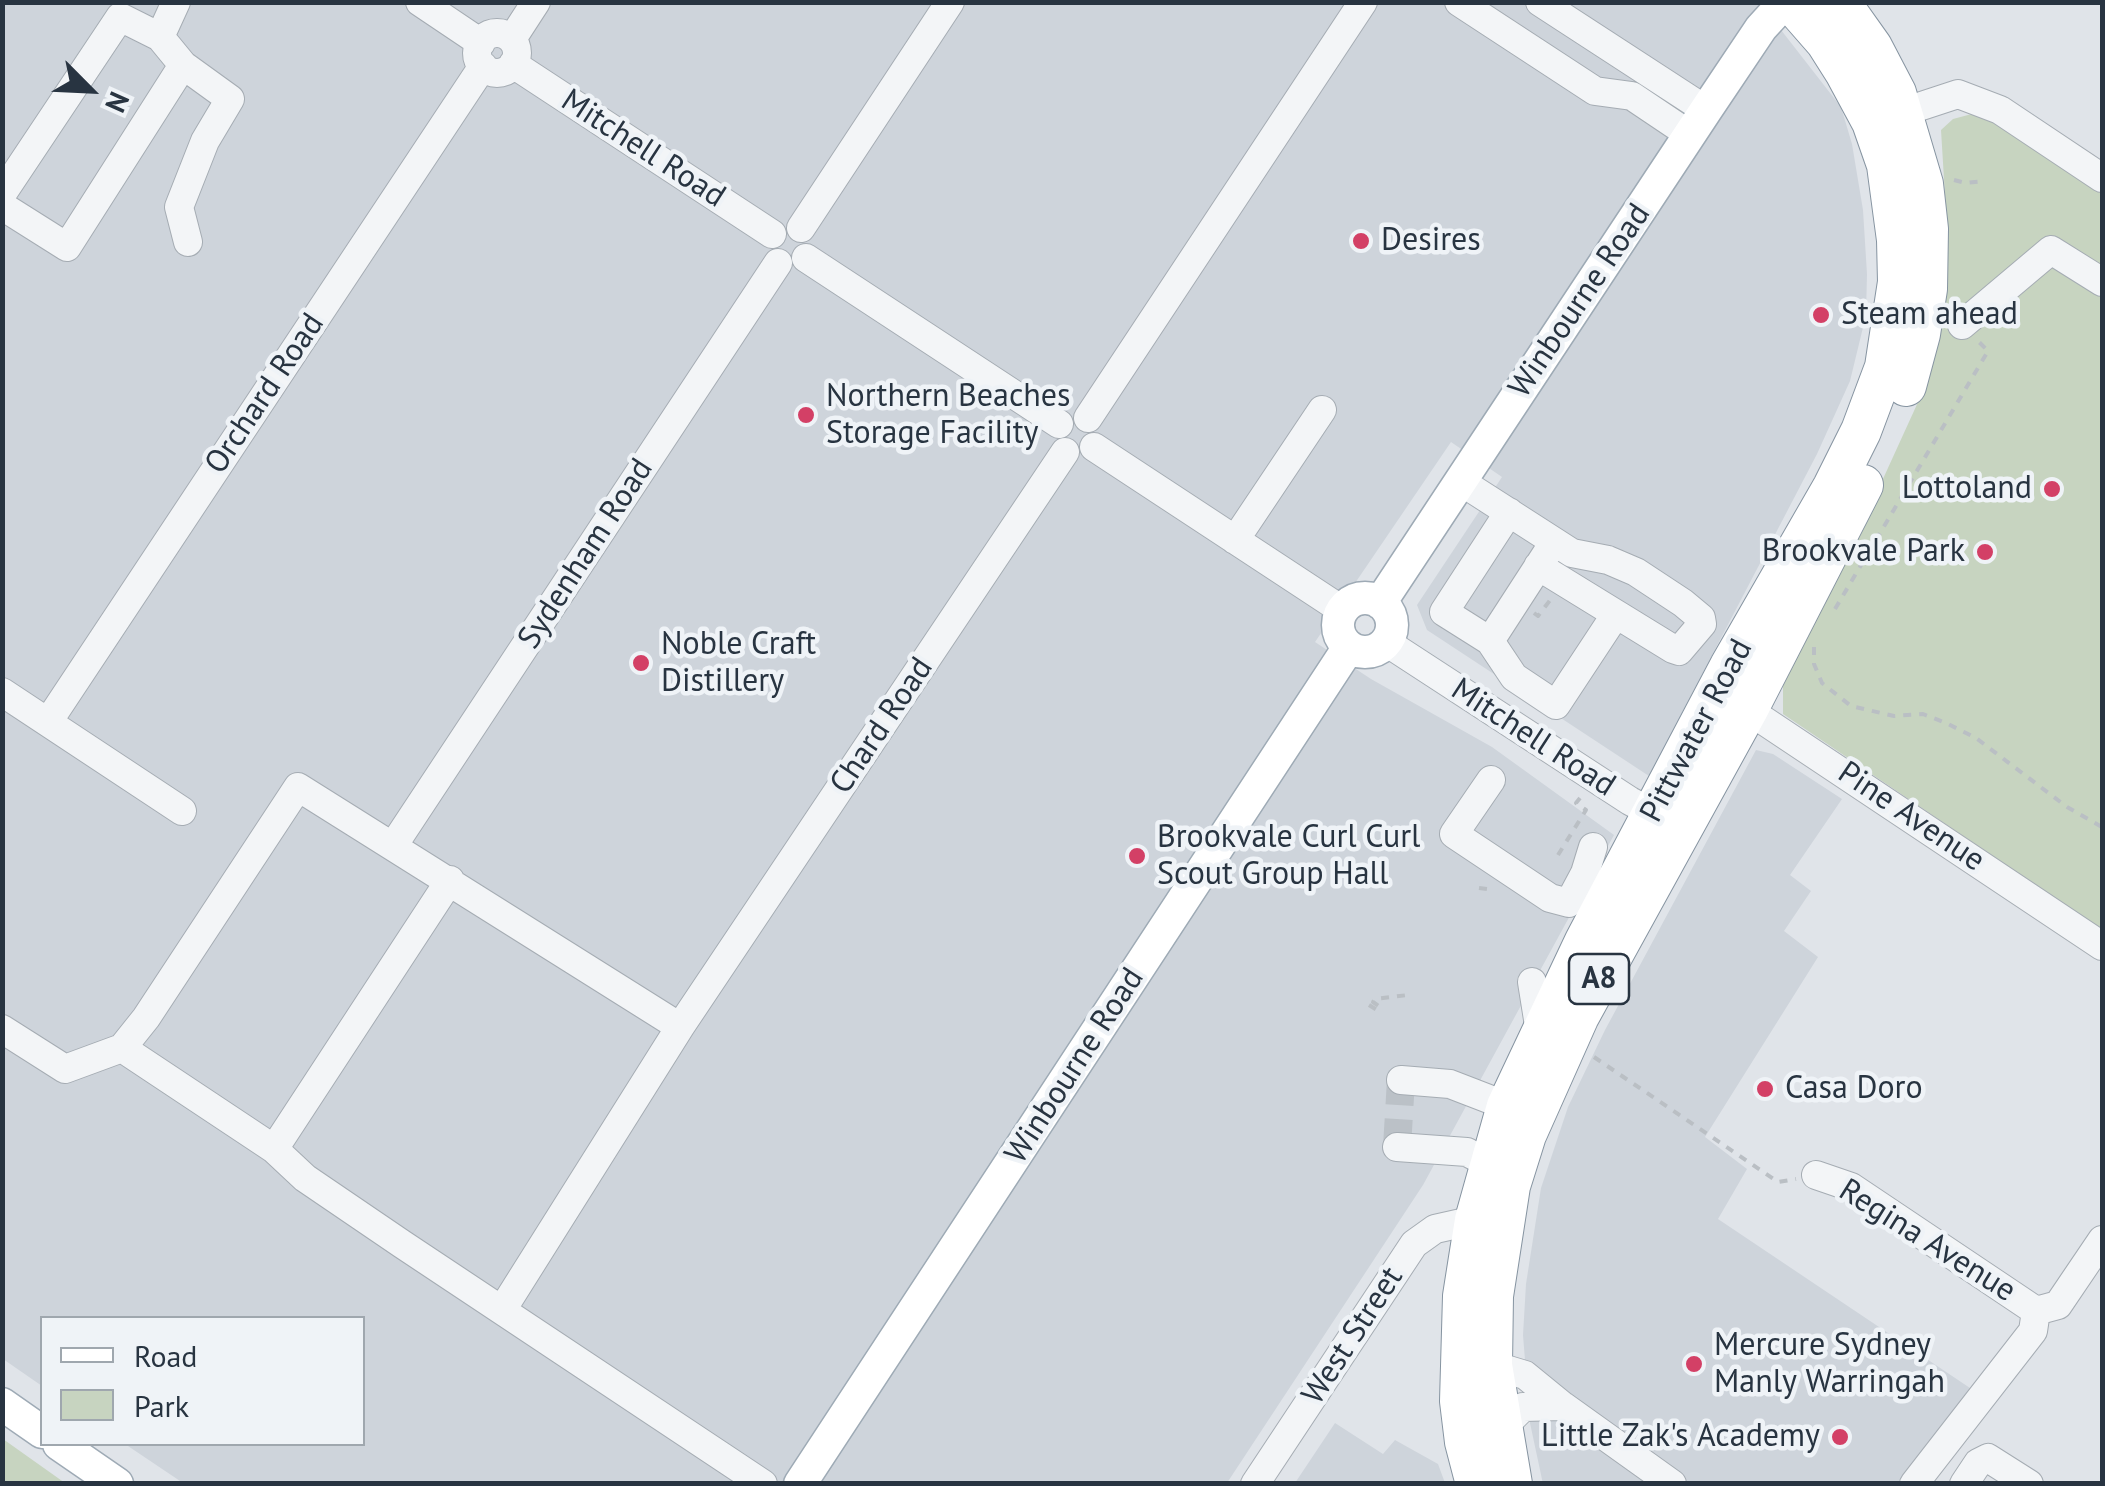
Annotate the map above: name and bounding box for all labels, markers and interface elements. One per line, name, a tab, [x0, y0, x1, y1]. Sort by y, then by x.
north arrow	[40, 40, 140, 140]
street label: Mitchell Road	[554, 82, 732, 216]
text: N	[97, 86, 139, 118]
street label: Winbourne Road	[1501, 197, 1659, 405]
place label: Desires	[1381, 222, 1481, 260]
marker: Desires	[1350, 230, 1372, 252]
place label: Steam ahead	[1841, 296, 2018, 334]
marker: Steam ahead	[1810, 304, 1832, 326]
street label: Orchard Road	[197, 307, 333, 481]
place label: Northern Beaches Storage Facility	[826, 378, 1071, 453]
marker: Northern Beaches Storage Facility	[795, 404, 817, 426]
street label: Sydenham Road	[510, 452, 662, 656]
place label: Lottoland	[1902, 470, 2032, 508]
marker: Lottoland	[2041, 478, 2063, 500]
place label: Brookvale Park	[1762, 533, 1965, 571]
marker: Brookvale Park	[1974, 541, 1996, 563]
place label: Noble Craft Distillery	[661, 626, 816, 701]
street label: Pittwater Road	[1633, 633, 1761, 829]
street label: Chard Road	[822, 651, 942, 801]
marker: Noble Craft Distillery	[630, 652, 652, 674]
street label: Mitchell Road	[1444, 671, 1622, 805]
street label: Pine Avenue	[1830, 754, 1992, 880]
place label: Brookvale Curl Curl Scout Group Hall	[1157, 819, 1420, 894]
marker: Brookvale Curl Curl Scout Group Hall	[1126, 845, 1148, 867]
road number: A8	[1569, 954, 1629, 1004]
street label: Winbourne Road	[998, 961, 1152, 1171]
place label: Casa Doro	[1785, 1070, 1923, 1108]
marker: Casa Doro	[1754, 1078, 1776, 1100]
street label: Regina Avenue	[1832, 1171, 2022, 1311]
street label: West Street	[1294, 1260, 1412, 1412]
legend	[40, 1316, 365, 1446]
place label: Mercure Sydney Manly Warringah	[1714, 1327, 1945, 1402]
text: Road	[134, 1336, 198, 1375]
marker: Mercure Sydney Manly Warringah	[1683, 1353, 1705, 1375]
text: Park	[134, 1386, 189, 1425]
place label: Little Zak's Academy	[1541, 1418, 1820, 1456]
marker: Little Zak's Academy	[1829, 1426, 1851, 1448]

